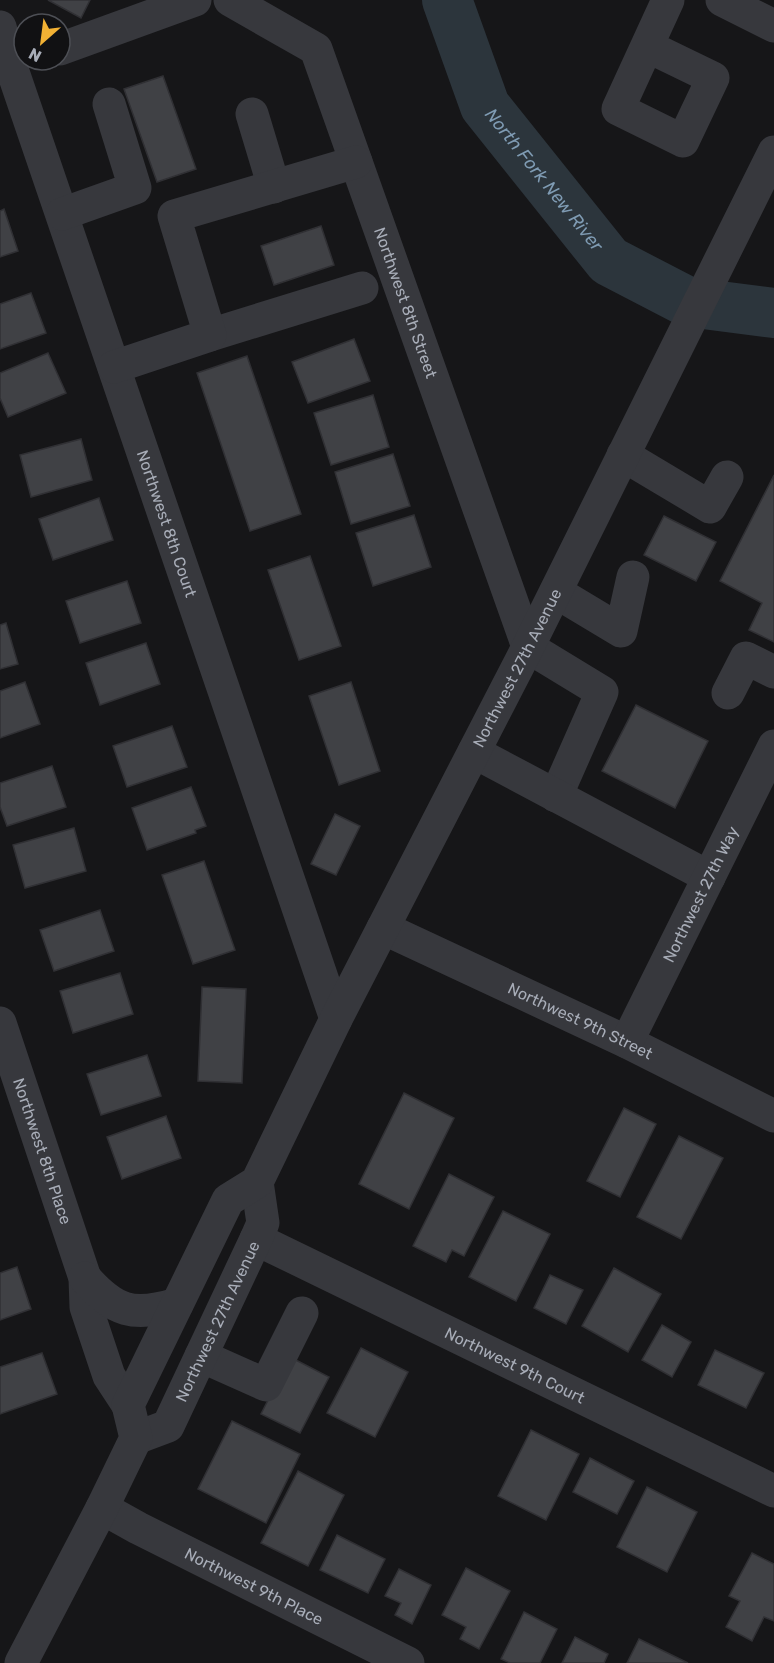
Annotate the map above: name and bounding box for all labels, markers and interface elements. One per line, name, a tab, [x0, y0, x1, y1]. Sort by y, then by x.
north arrow	[12, 12, 72, 72]
text: N	[26, 44, 45, 66]
water label: North Fork New River	[480, 104, 609, 257]
street label: Northwest 8th Street	[370, 225, 441, 381]
street label: Northwest 8th Court	[133, 448, 200, 600]
street label: Northwest 27th Avenue	[469, 586, 565, 751]
street label: Northwest 27th Way	[659, 823, 743, 966]
street label: Northwest 9th Street	[505, 979, 656, 1063]
street label: Northwest 8th Place	[9, 1076, 75, 1227]
street label: Northwest 27th Avenue	[172, 1238, 264, 1405]
street label: Northwest 9th Court	[442, 1323, 588, 1408]
street label: Northwest 9th Place	[181, 1544, 326, 1629]

